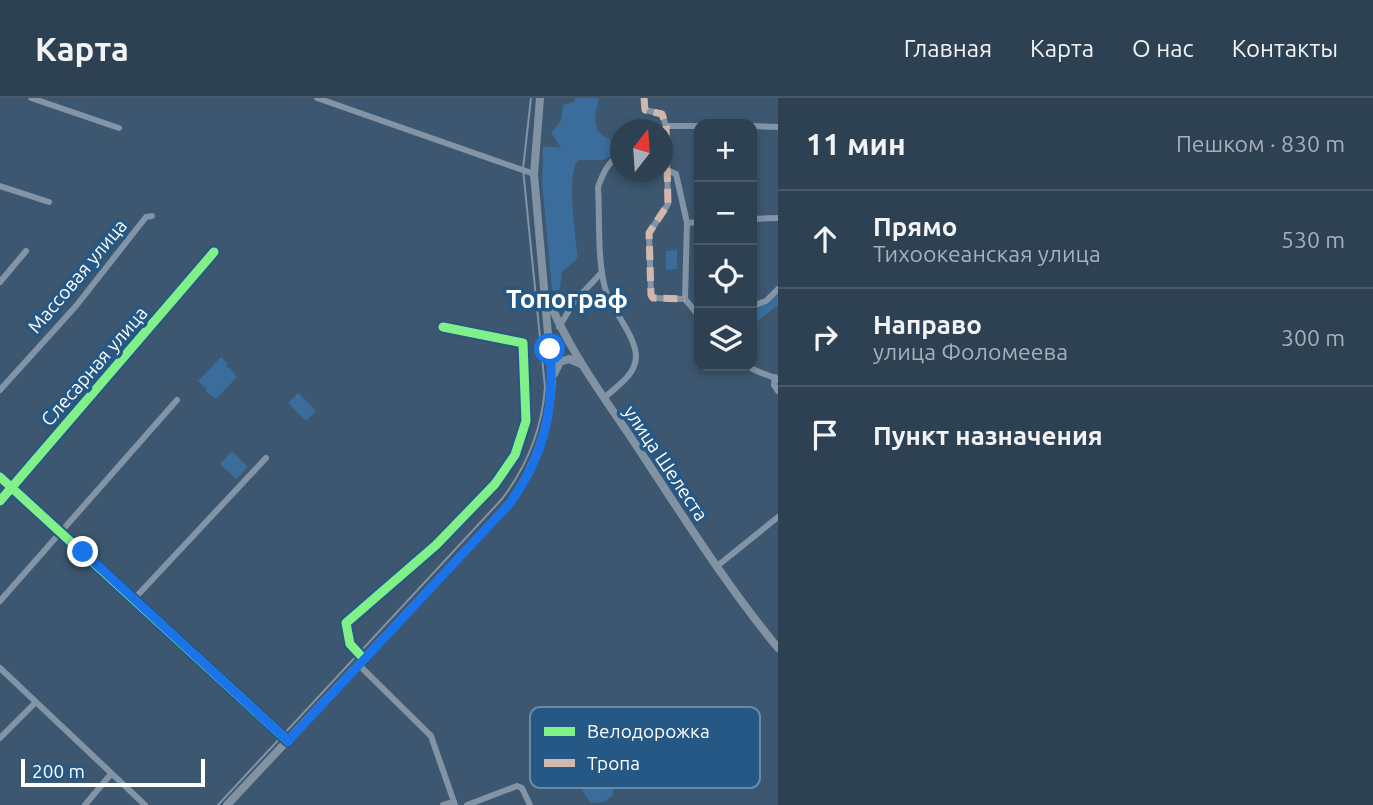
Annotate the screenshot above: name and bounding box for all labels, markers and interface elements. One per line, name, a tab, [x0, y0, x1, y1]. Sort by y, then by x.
text: Карта	[35, 30, 129, 67]
text: Главная	[904, 35, 992, 62]
text: Карта	[1030, 35, 1094, 62]
text: О нас	[1132, 35, 1194, 62]
text: Контакты	[1232, 35, 1338, 62]
north arrow	[610, 119, 673, 182]
map controls	[694, 119, 757, 371]
button: +	[694, 119, 757, 182]
text: 11 мин	[806, 127, 906, 161]
text: Пешком · 830 m	[1176, 131, 1345, 156]
button: −	[694, 182, 757, 245]
text: Прямо	[873, 212, 957, 241]
street label: Массовая улица	[23, 215, 131, 337]
icon: ahead	[806, 220, 844, 258]
text: 530 m	[1281, 227, 1345, 252]
text: Тихоокеанская улица	[873, 241, 1101, 266]
button: locate	[694, 245, 757, 308]
district label: Топограф	[506, 284, 628, 313]
street label: Слесарная улица	[36, 302, 152, 430]
button: layers	[694, 308, 757, 371]
text: Направо	[873, 310, 982, 339]
icon: right	[806, 318, 844, 356]
text: 300 m	[1281, 325, 1345, 350]
route start	[534, 333, 565, 364]
text: улица Фоломеева	[873, 339, 1068, 364]
street label: улица Шелеста	[619, 401, 713, 525]
icon: arrive	[806, 416, 844, 454]
text: Пункт назначения	[873, 421, 1103, 450]
route end	[67, 536, 98, 567]
legend	[530, 707, 760, 788]
text: Велодорожка	[587, 720, 710, 742]
text: Тропа	[587, 752, 640, 774]
scale bar	[21, 756, 205, 788]
text: 200 m	[32, 760, 85, 782]

